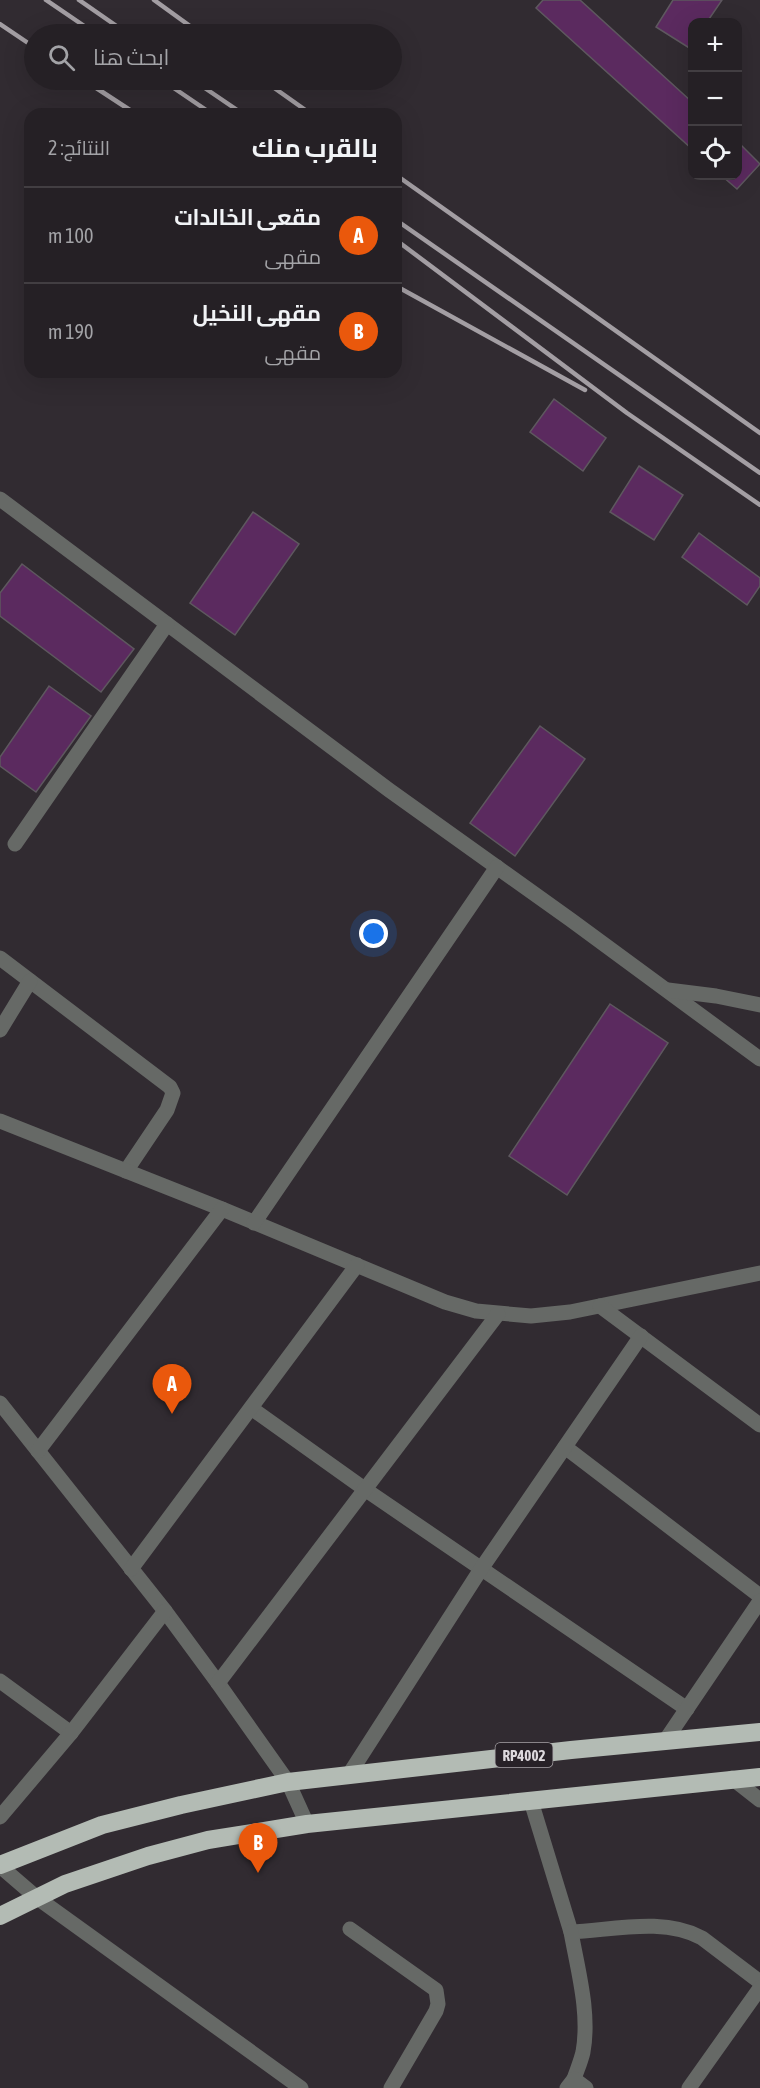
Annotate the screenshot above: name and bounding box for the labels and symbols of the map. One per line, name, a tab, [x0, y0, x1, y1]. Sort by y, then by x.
your location	[359, 919, 388, 948]
pin: A	[152, 1364, 192, 1414]
road number: RP4002	[496, 1743, 552, 1767]
pin: B	[238, 1824, 278, 1873]

